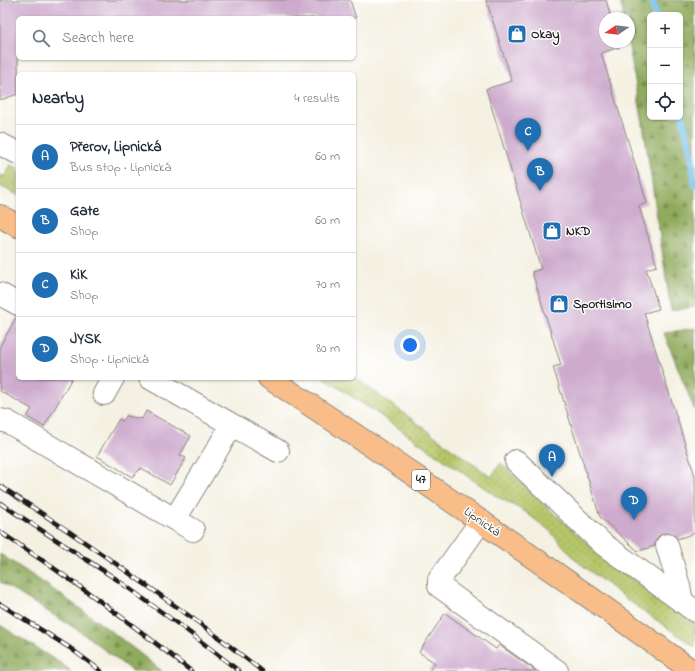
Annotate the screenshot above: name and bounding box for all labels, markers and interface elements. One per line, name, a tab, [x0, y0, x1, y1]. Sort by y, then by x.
north arrow	[599, 12, 635, 48]
map controls	[647, 12, 683, 120]
button: +	[647, 12, 683, 48]
search box	[16, 16, 356, 60]
shop icon: Okay	[506, 23, 528, 45]
place label: Okay	[531, 25, 559, 46]
icon: search	[30, 27, 52, 49]
text: Search here	[62, 27, 134, 49]
button: −	[647, 48, 683, 84]
button: locate	[647, 84, 683, 120]
text: Nearby	[32, 86, 84, 111]
text: 4 results	[294, 89, 340, 108]
pin: C	[515, 118, 541, 151]
text: Přerov, Lipnická	[70, 136, 161, 158]
text: A	[41, 147, 49, 166]
text: 60 m	[315, 147, 340, 166]
text: Bus stop · Lipnická	[70, 158, 171, 177]
pin: B	[527, 158, 553, 191]
text: Gate	[70, 200, 99, 222]
text: B	[41, 211, 49, 230]
text: 60 m	[315, 211, 340, 230]
shop icon: NKD	[541, 220, 563, 242]
text: Shop	[70, 222, 98, 241]
place label: NKD	[566, 222, 591, 241]
text: KiK	[70, 264, 87, 286]
text: C	[41, 275, 49, 294]
text: 70 m	[316, 275, 340, 294]
text: Shop	[70, 286, 98, 305]
shop icon: Sportisimo	[548, 293, 570, 315]
place label: Sportisimo	[573, 295, 632, 314]
text: JYSK	[70, 328, 101, 350]
your location	[400, 335, 420, 355]
text: D	[40, 339, 50, 358]
text: 80 m	[316, 339, 340, 358]
text: Shop · Lipnická	[70, 350, 149, 369]
pin: A	[539, 444, 565, 477]
road number: 47	[412, 470, 430, 490]
pin: D	[621, 487, 647, 520]
street label: Lipnická	[460, 502, 505, 542]

